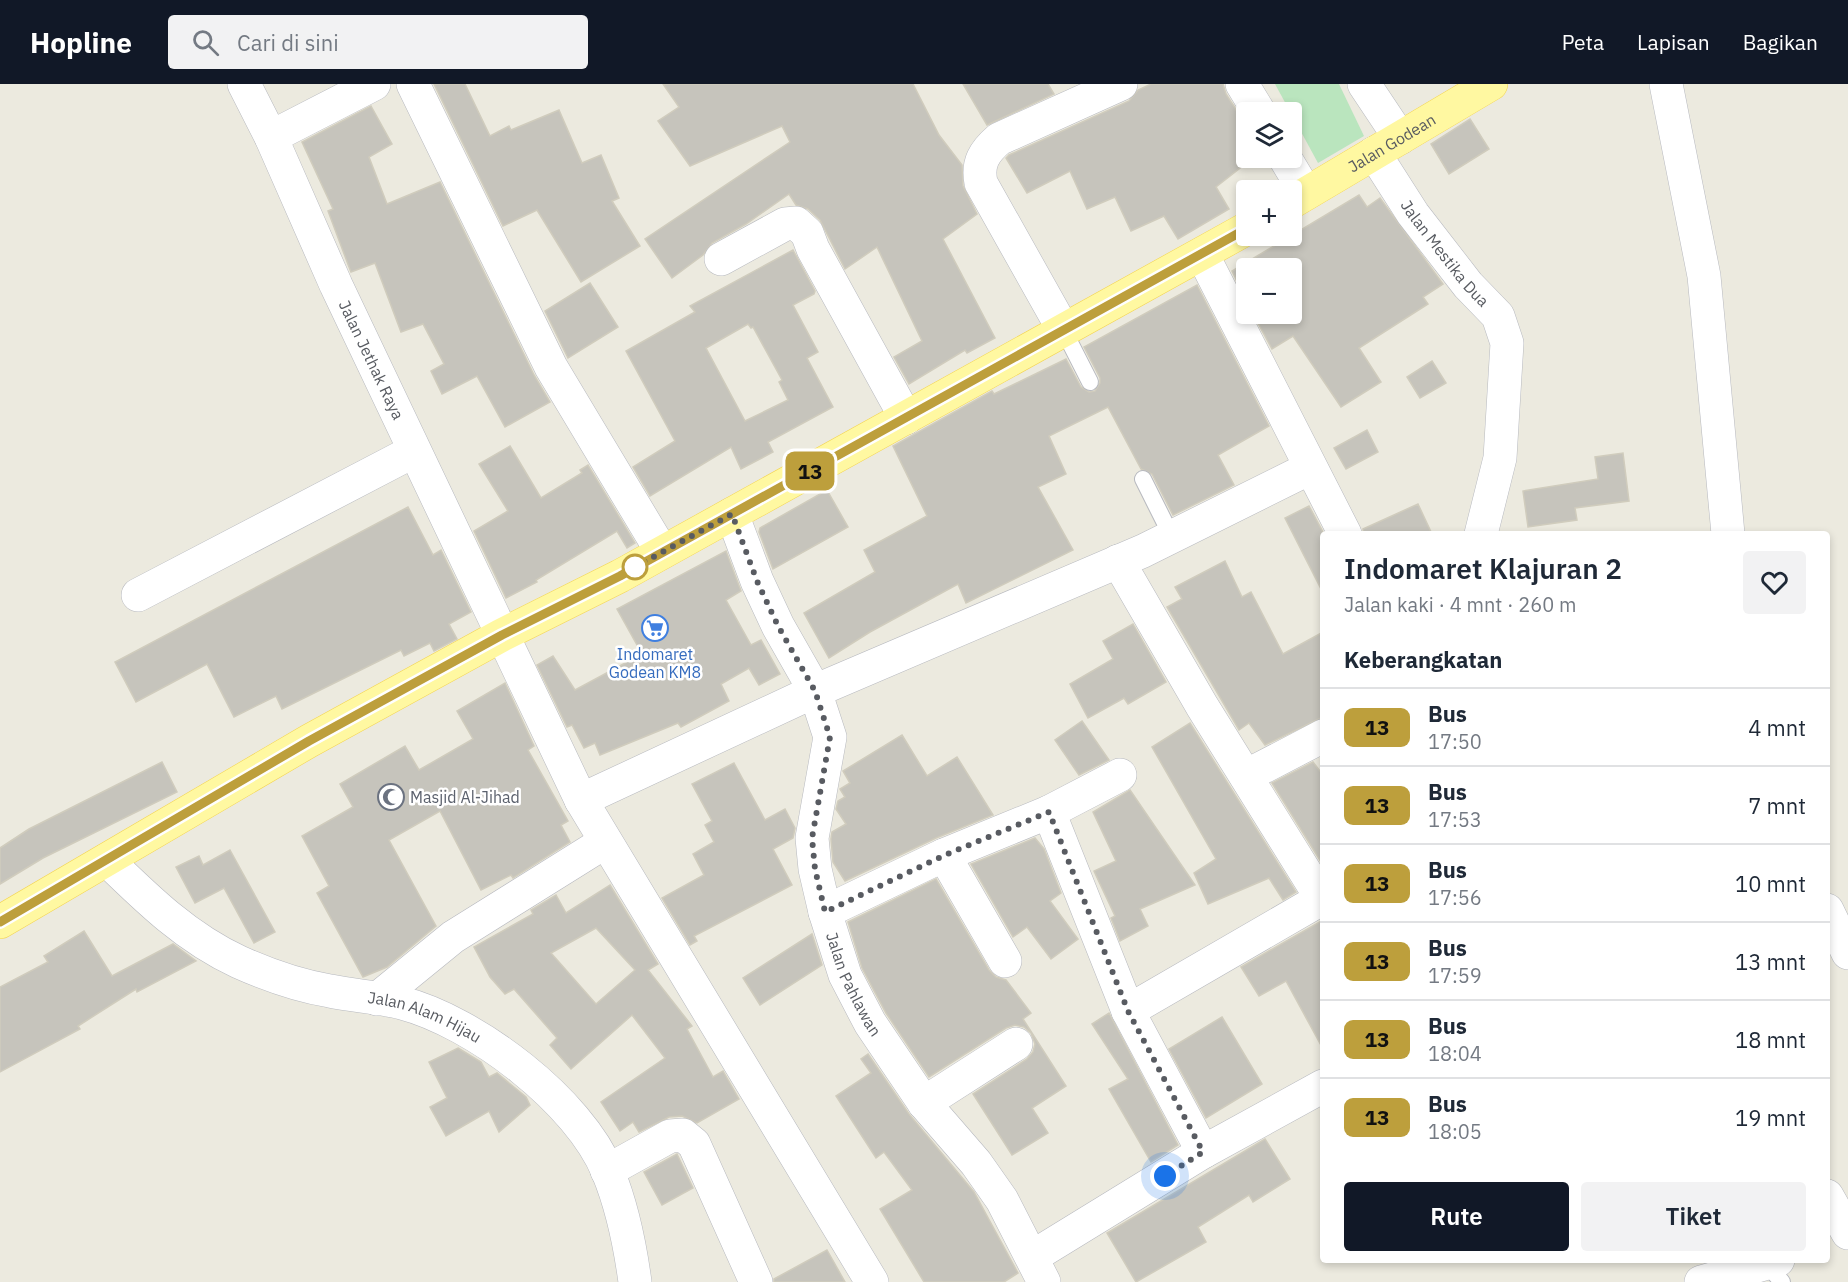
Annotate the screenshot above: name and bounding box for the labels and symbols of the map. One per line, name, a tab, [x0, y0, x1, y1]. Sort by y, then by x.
street label: Jalan Godean	[1344, 109, 1439, 177]
street label: Jalan Mestika Dua	[1397, 196, 1494, 311]
street label: Jalan Jethak Raya	[335, 297, 409, 423]
line badge: 13	[783, 452, 837, 490]
unlabelled marker	[622, 554, 648, 580]
supermarket icon: Indomaret Godean KM8	[640, 613, 670, 643]
place label: Indomaret Godean KM8	[609, 644, 701, 682]
mosque icon: Masjid Al-Jihad	[376, 782, 406, 812]
place label: Masjid Al-Jihad	[410, 787, 520, 807]
street label: Jalan Pahlawan	[822, 930, 886, 1040]
street label: Jalan Alam Hijau	[367, 987, 485, 1047]
your location	[1150, 1161, 1180, 1191]

